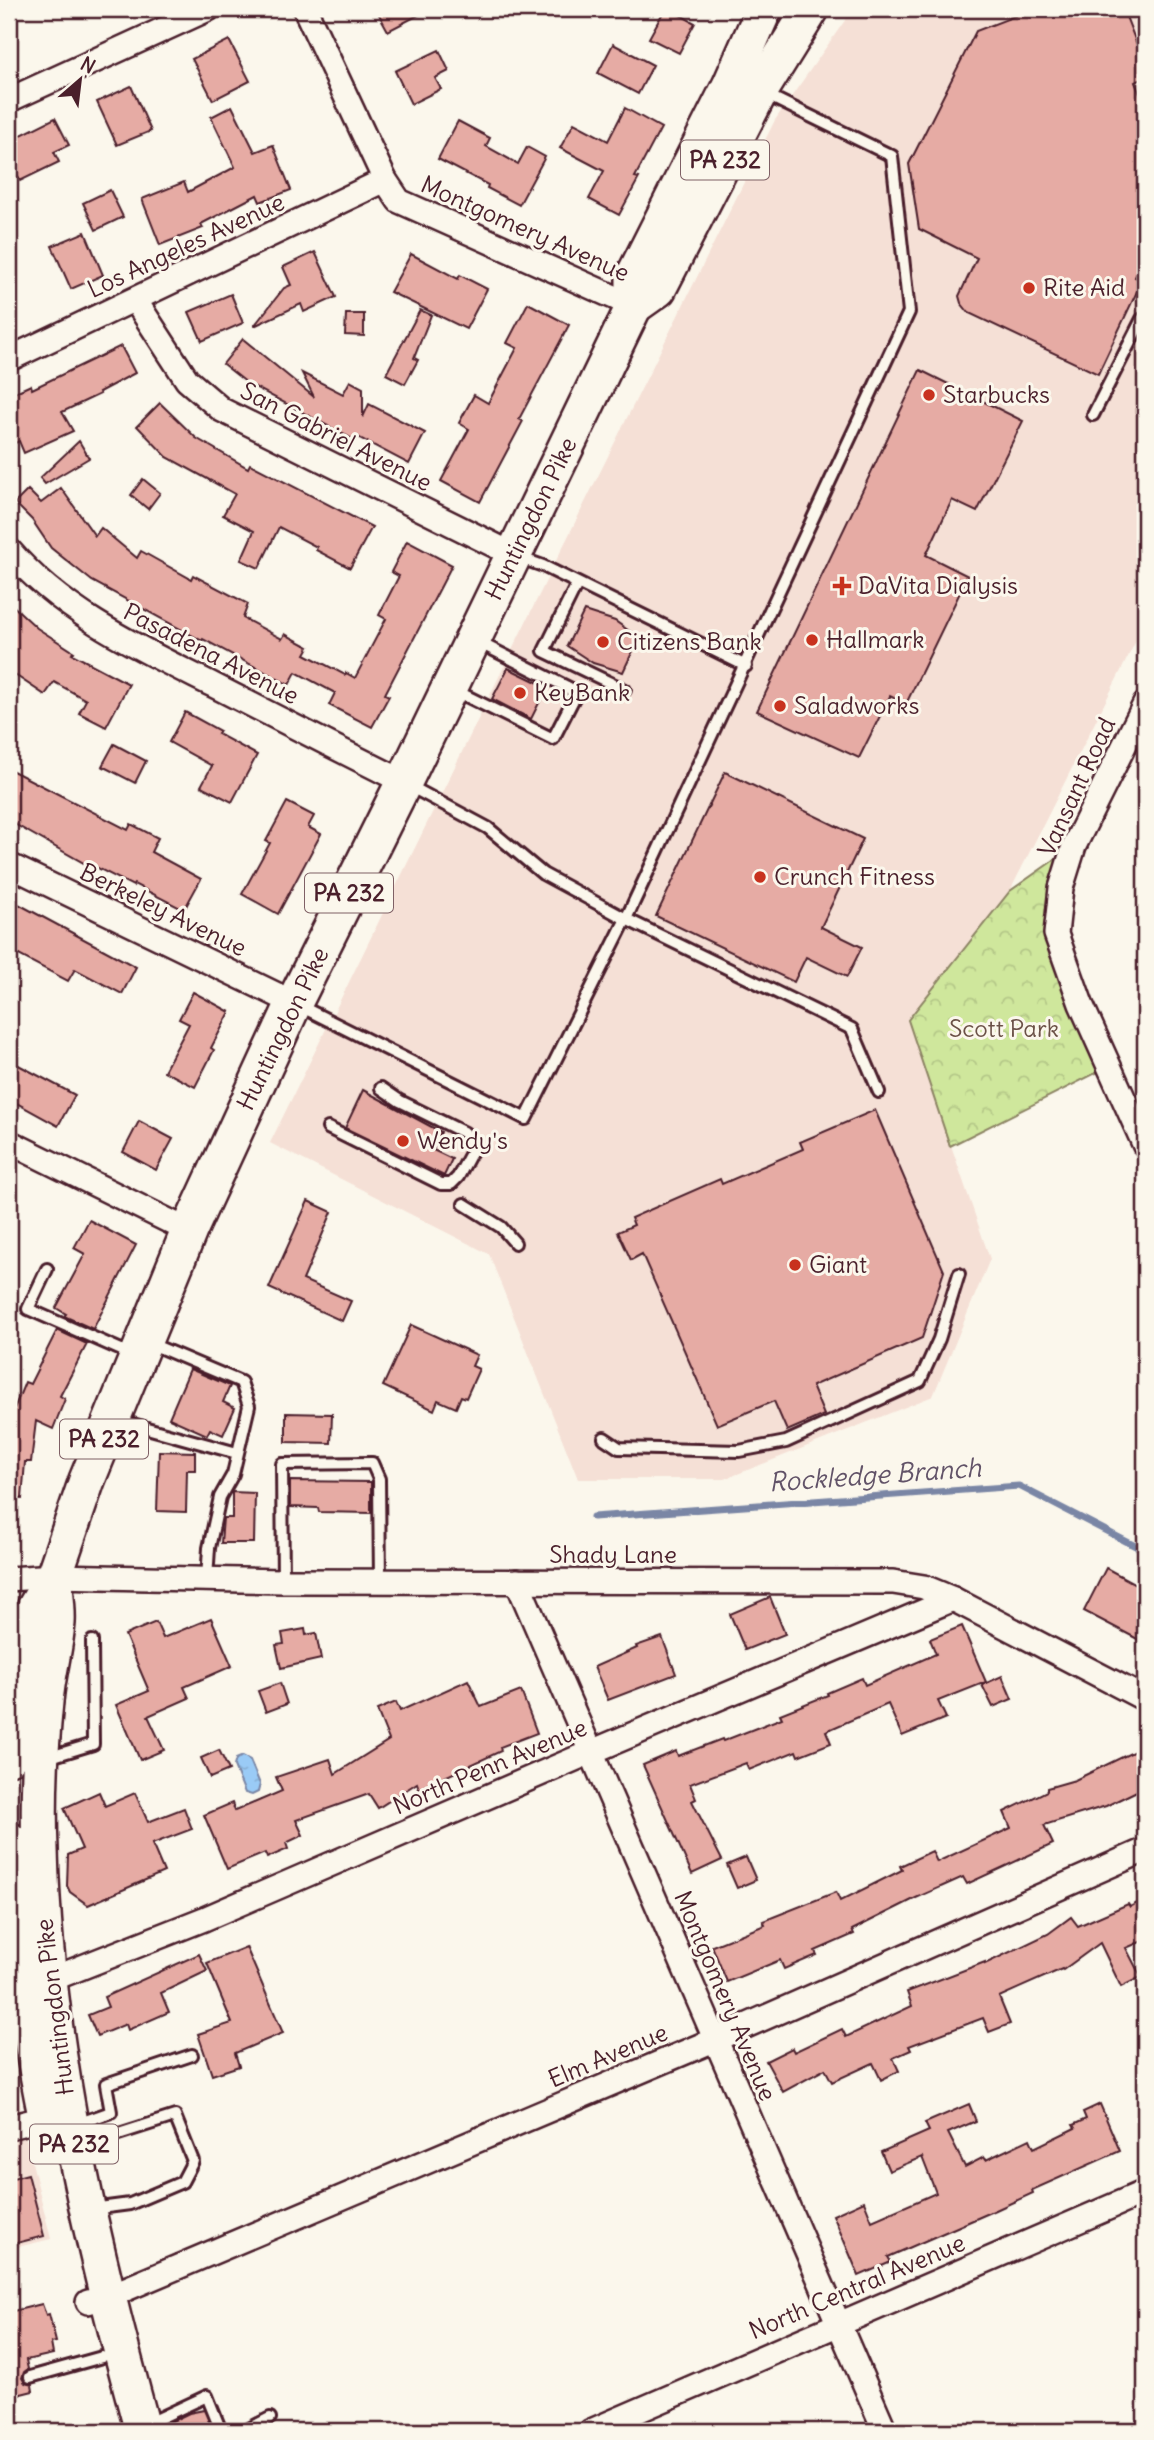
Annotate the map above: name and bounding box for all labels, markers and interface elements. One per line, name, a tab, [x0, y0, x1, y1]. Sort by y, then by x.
north arrow	[46, 46, 116, 116]
text: N	[77, 51, 99, 79]
road number: PA 232	[681, 140, 769, 180]
street label: Montgomery Avenue	[417, 169, 634, 288]
street label: Los Angeles Avenue	[82, 186, 289, 304]
place label: Rite Aid	[1043, 272, 1125, 302]
marker: Rite Aid	[1021, 280, 1037, 296]
street label: San Gabriel Avenue	[236, 375, 437, 497]
place label: Starbucks	[943, 379, 1050, 409]
marker: Starbucks	[921, 387, 937, 403]
street label: Huntingdon Pike	[478, 432, 583, 605]
place label: DaVita Dialysis	[858, 570, 1018, 600]
marker: DaVita Dialysis	[832, 576, 852, 596]
street label: Pasadena Avenue	[119, 596, 304, 710]
place label: Hallmark	[826, 624, 924, 654]
place label: Citizens Bank	[617, 626, 762, 656]
marker: Hallmark	[804, 632, 820, 648]
marker: Citizens Bank	[595, 634, 611, 650]
place label: KeyBank	[534, 677, 630, 707]
marker: KeyBank	[512, 685, 528, 701]
place label: Saladworks	[794, 690, 919, 720]
marker: Saladworks	[772, 698, 788, 714]
street label: Vansant Road	[1031, 712, 1121, 861]
street label: Berkeley Avenue	[75, 856, 252, 962]
place label: Crunch Fitness	[774, 861, 935, 891]
marker: Crunch Fitness	[752, 869, 768, 885]
road number: PA 232	[305, 874, 393, 912]
street label: Huntingdon Pike	[230, 942, 335, 1115]
park label: Scott Park	[949, 1013, 1059, 1043]
place label: Wendy's	[417, 1125, 508, 1155]
marker: Wendy's	[395, 1133, 411, 1149]
place label: Giant	[809, 1249, 867, 1279]
marker: Giant	[787, 1257, 803, 1273]
road number: PA 232	[60, 1420, 148, 1458]
water label: Rockledge Branch	[768, 1451, 983, 1498]
street label: Shady Lane	[549, 1539, 677, 1569]
street label: North Penn Avenue	[388, 1712, 591, 1820]
street label: Montgomery Avenue	[668, 1886, 784, 2105]
street label: Huntingdon Pike	[28, 1917, 80, 2097]
street label: Elm Avenue	[543, 2017, 672, 2094]
road number: PA 232	[30, 2124, 118, 2164]
street label: North Central Avenue	[744, 2227, 969, 2345]

